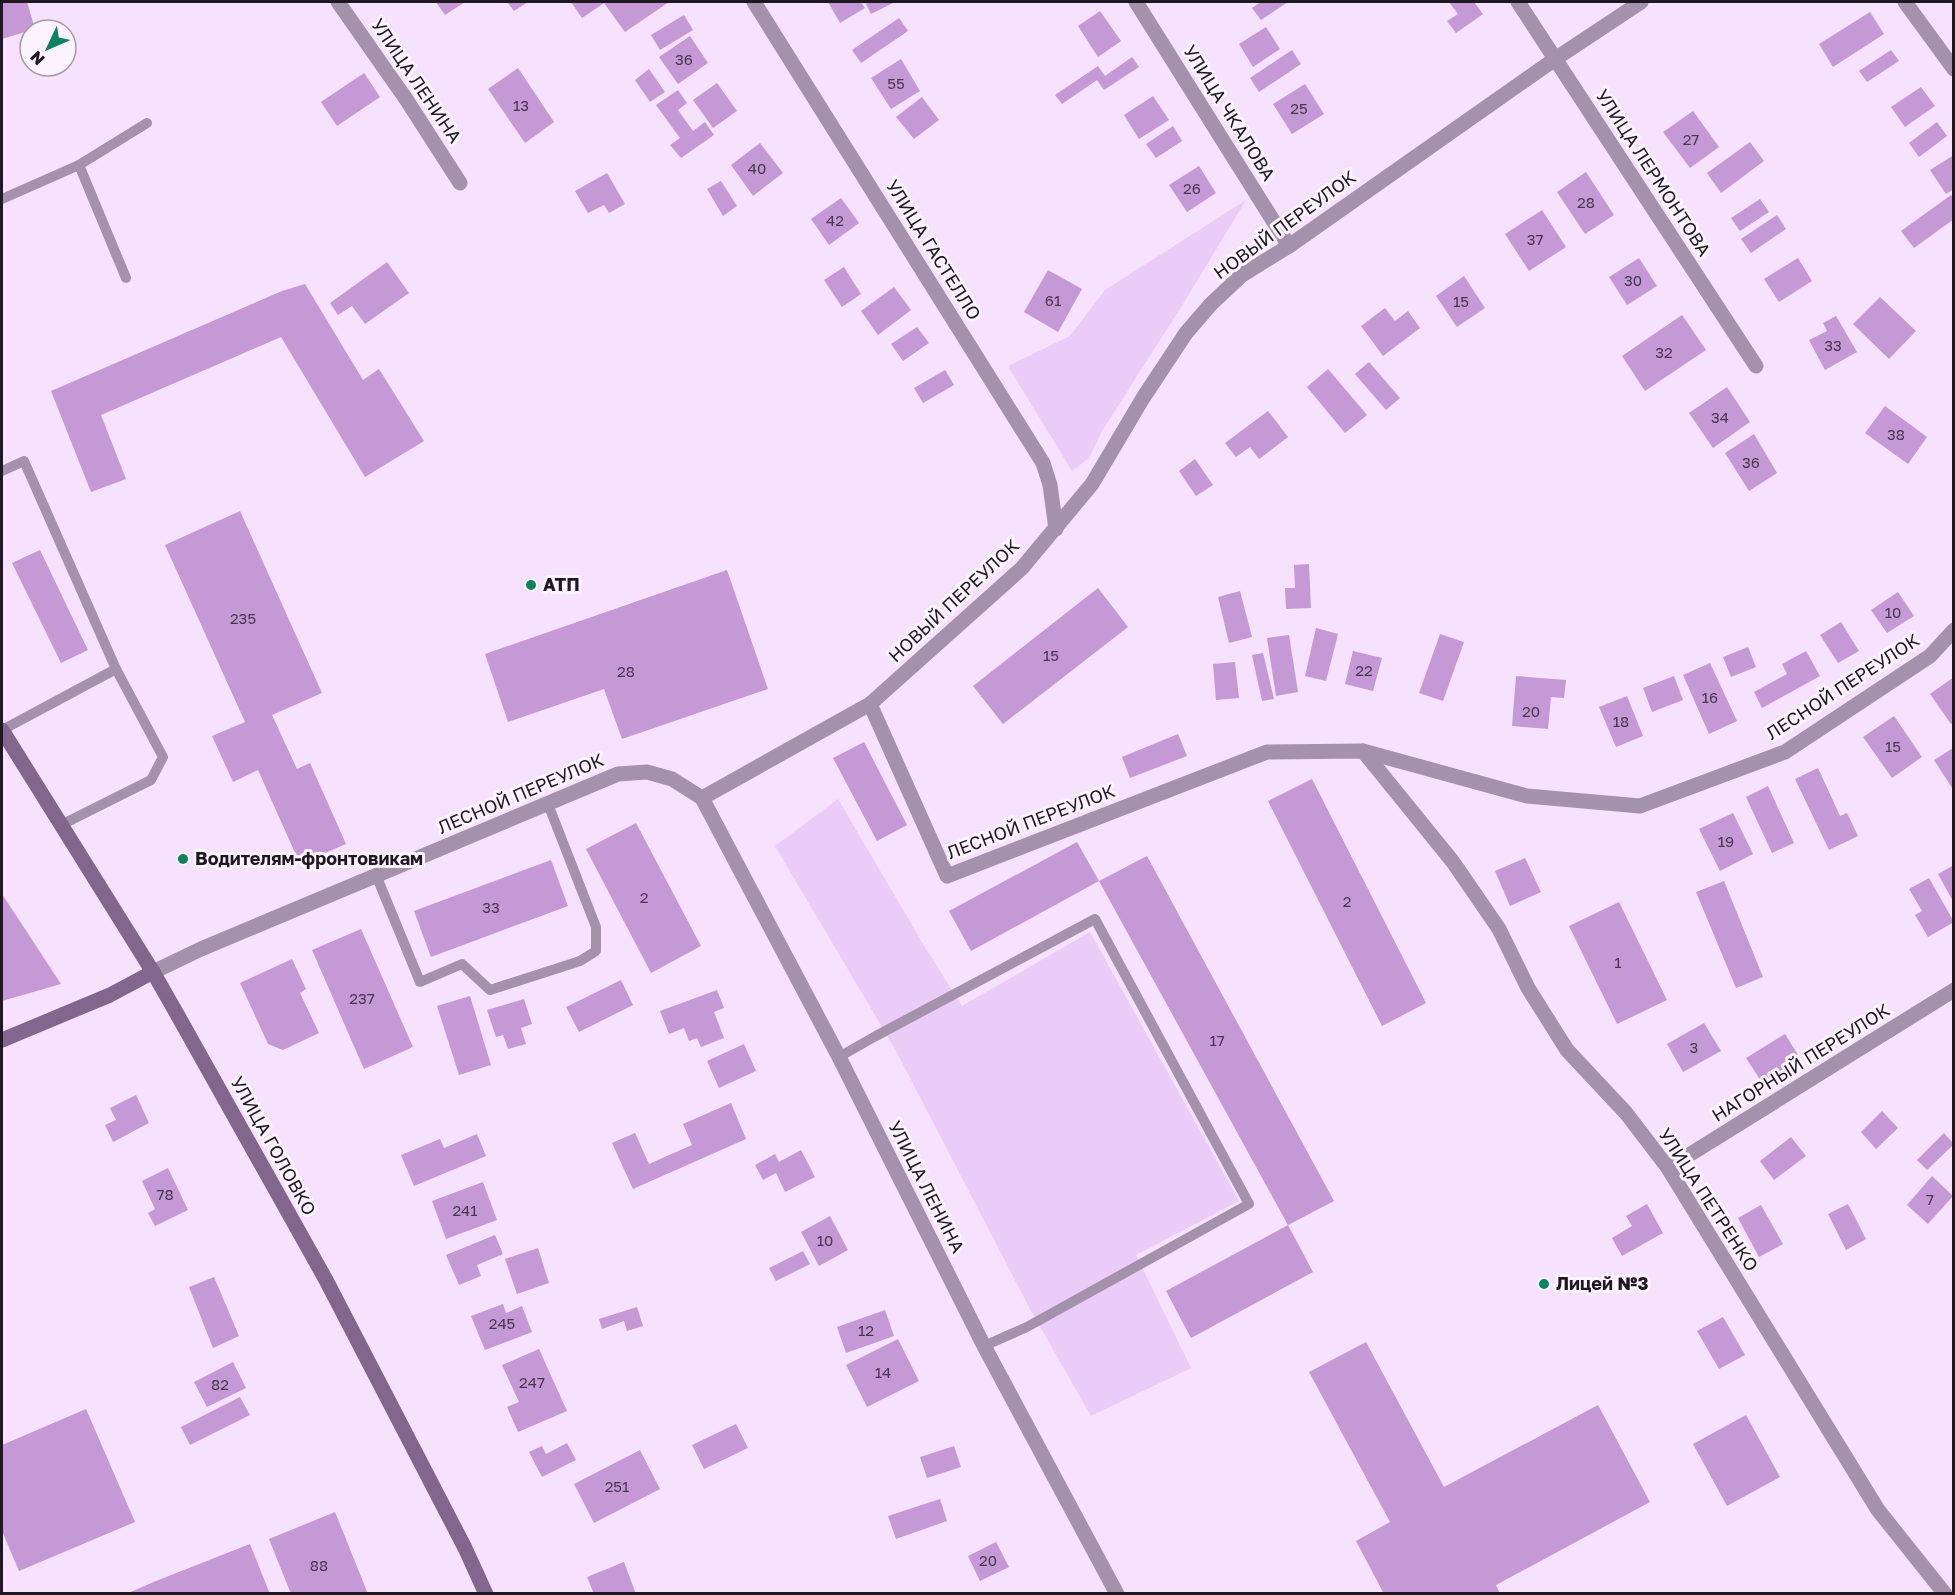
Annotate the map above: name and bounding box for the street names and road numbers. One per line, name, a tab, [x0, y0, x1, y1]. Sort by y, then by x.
street label: УЛИЦА ЛЕНИНА	[367, 14, 467, 147]
street label: УЛИЦА ЧКАЛОВА	[1179, 41, 1280, 184]
street label: УЛИЦА ЛЕРМОНТОВА	[1592, 85, 1716, 260]
street label: НОВЫЙ ПЕРЕУЛОК	[1209, 165, 1360, 283]
street label: УЛИЦА ГАСТЕЛЛО	[882, 175, 986, 324]
street label: НОВЫЙ ПЕРЕУЛОК	[883, 534, 1023, 666]
street label: ЛЕСНОЙ ПЕРЕУЛОК	[1762, 628, 1924, 744]
street label: ЛЕСНОЙ ПЕРЕУЛОК	[434, 748, 607, 838]
street label: ЛЕСНОЙ ПЕРЕУЛОК	[943, 779, 1118, 863]
street label: НАГОРНЫЙ ПЕРЕУЛОК	[1707, 998, 1894, 1126]
street label: УЛИЦА ГОЛОВКО	[227, 1072, 321, 1219]
street label: УЛИЦА ЛЕНИНА	[884, 1117, 970, 1256]
street label: УЛИЦА ПЕТРЕНКО	[1654, 1124, 1763, 1275]

